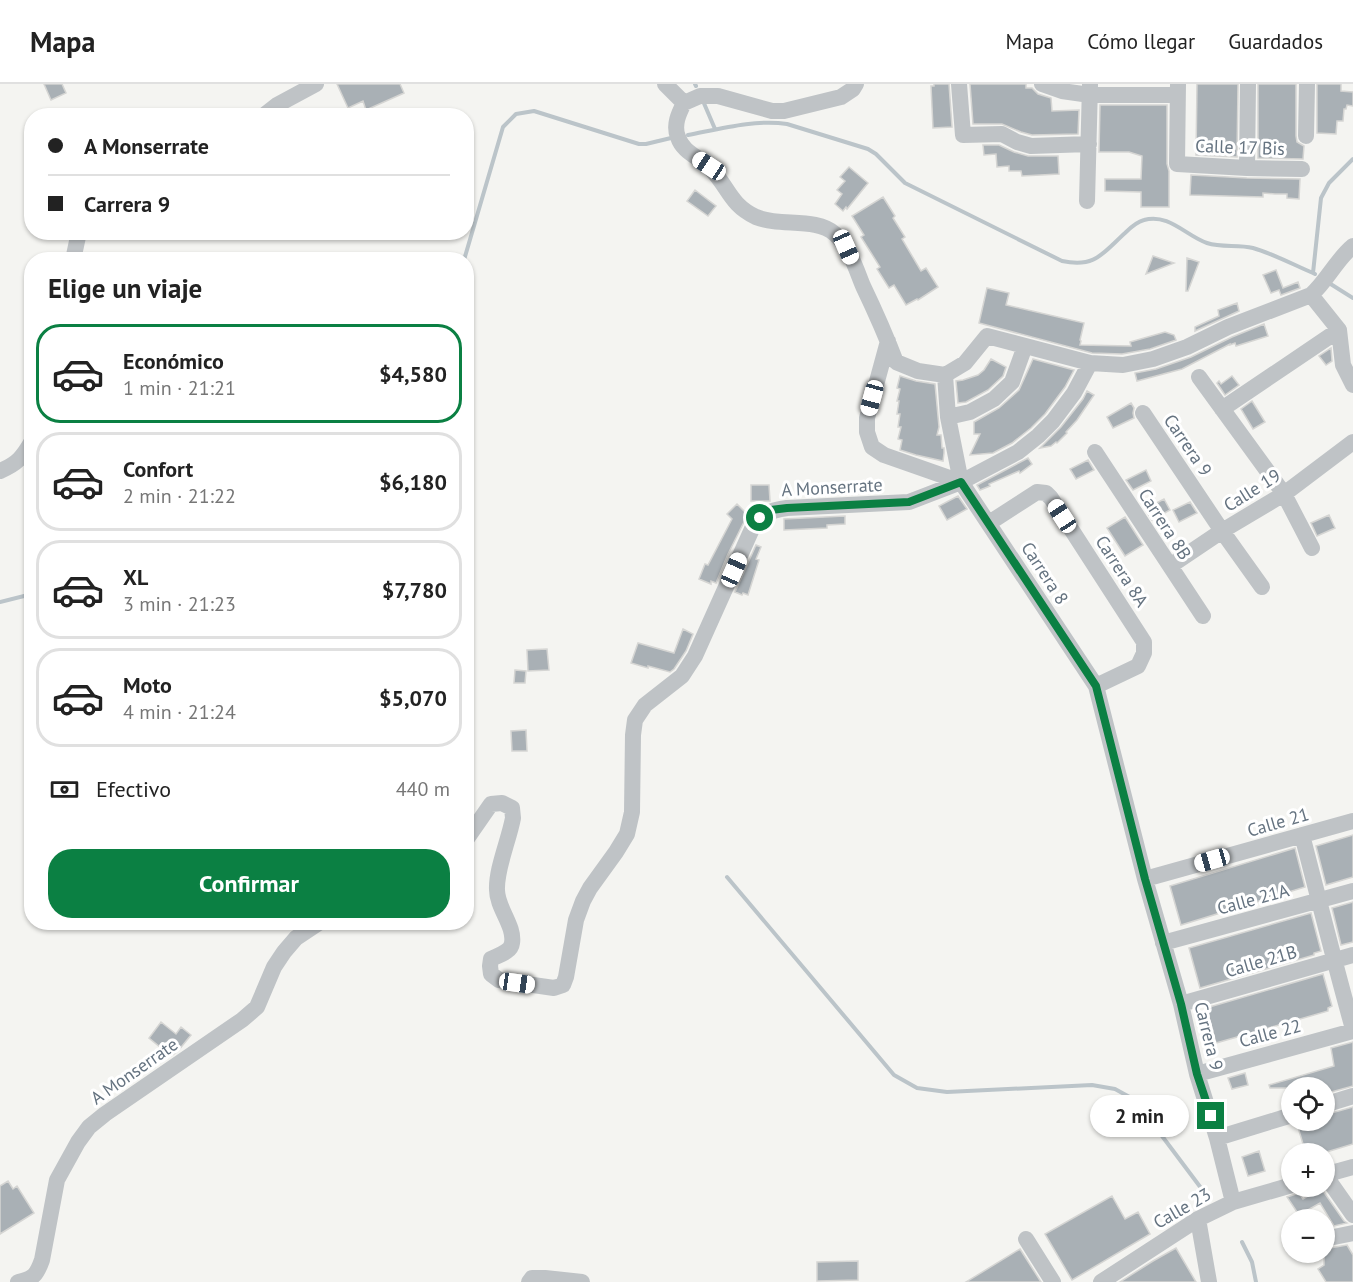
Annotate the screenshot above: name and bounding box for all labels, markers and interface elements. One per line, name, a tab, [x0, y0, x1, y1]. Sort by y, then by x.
text: Mapa	[30, 23, 95, 60]
text: Mapa	[1005, 28, 1054, 55]
text: Cómo llegar	[1087, 28, 1195, 55]
text: Guardados	[1228, 28, 1323, 55]
text: A Monserrate	[84, 132, 209, 160]
street label: Calle 17 Bis	[1195, 134, 1285, 160]
car	[689, 149, 729, 183]
text: Carrera 9	[84, 190, 170, 218]
car	[830, 227, 862, 267]
text: Elige un viaje	[48, 271, 202, 305]
icon: car	[51, 347, 105, 401]
text: Económico	[123, 347, 224, 375]
text: $4,580	[379, 360, 447, 388]
text: 1 min · 21:21	[123, 375, 236, 401]
car	[859, 378, 885, 418]
street label: Carrera 9	[1159, 410, 1217, 480]
icon: car	[51, 455, 105, 509]
text: Confort	[123, 455, 193, 483]
street label: Calle 19	[1219, 464, 1285, 516]
text: $6,180	[379, 468, 447, 496]
street label: A Monserrate	[781, 473, 883, 501]
text: 2 min · 21:22	[123, 483, 236, 509]
street label: Carrera 8B	[1133, 484, 1197, 564]
car	[1045, 496, 1079, 536]
route start	[746, 504, 773, 531]
street label: Carrera 8A	[1090, 531, 1154, 611]
street label: Carrera 8	[1016, 537, 1074, 609]
car	[718, 550, 750, 590]
icon: car	[51, 563, 105, 617]
text: XL	[123, 563, 148, 591]
text: $7,780	[382, 576, 447, 604]
text: 3 min · 21:23	[123, 591, 236, 617]
icon: car	[51, 671, 105, 725]
text: Moto	[123, 671, 172, 699]
text: $5,070	[379, 684, 447, 712]
text: 4 min · 21:24	[123, 699, 236, 725]
icon: cash	[48, 773, 81, 806]
text: Efectivo	[96, 775, 171, 803]
text: 440 m	[396, 776, 450, 802]
street label: Calle 21	[1245, 802, 1311, 842]
car	[1192, 846, 1232, 874]
button: Confirmar	[48, 849, 450, 918]
street label: Calle 21A	[1215, 878, 1292, 920]
street label: Calle 21B	[1223, 940, 1299, 982]
car	[498, 972, 536, 994]
street label: Carrera 9	[1189, 999, 1229, 1073]
street label: Calle 22	[1237, 1014, 1303, 1052]
street label: A Monserrate	[86, 1033, 182, 1109]
map controls	[1281, 1077, 1335, 1263]
button: locate	[1281, 1077, 1335, 1131]
callout: 2 min	[1091, 1095, 1190, 1137]
route end	[1197, 1102, 1224, 1129]
text: 2 min	[1115, 1103, 1164, 1129]
button: +	[1281, 1143, 1335, 1197]
street label: Calle 23	[1149, 1182, 1215, 1234]
button: −	[1281, 1209, 1335, 1263]

